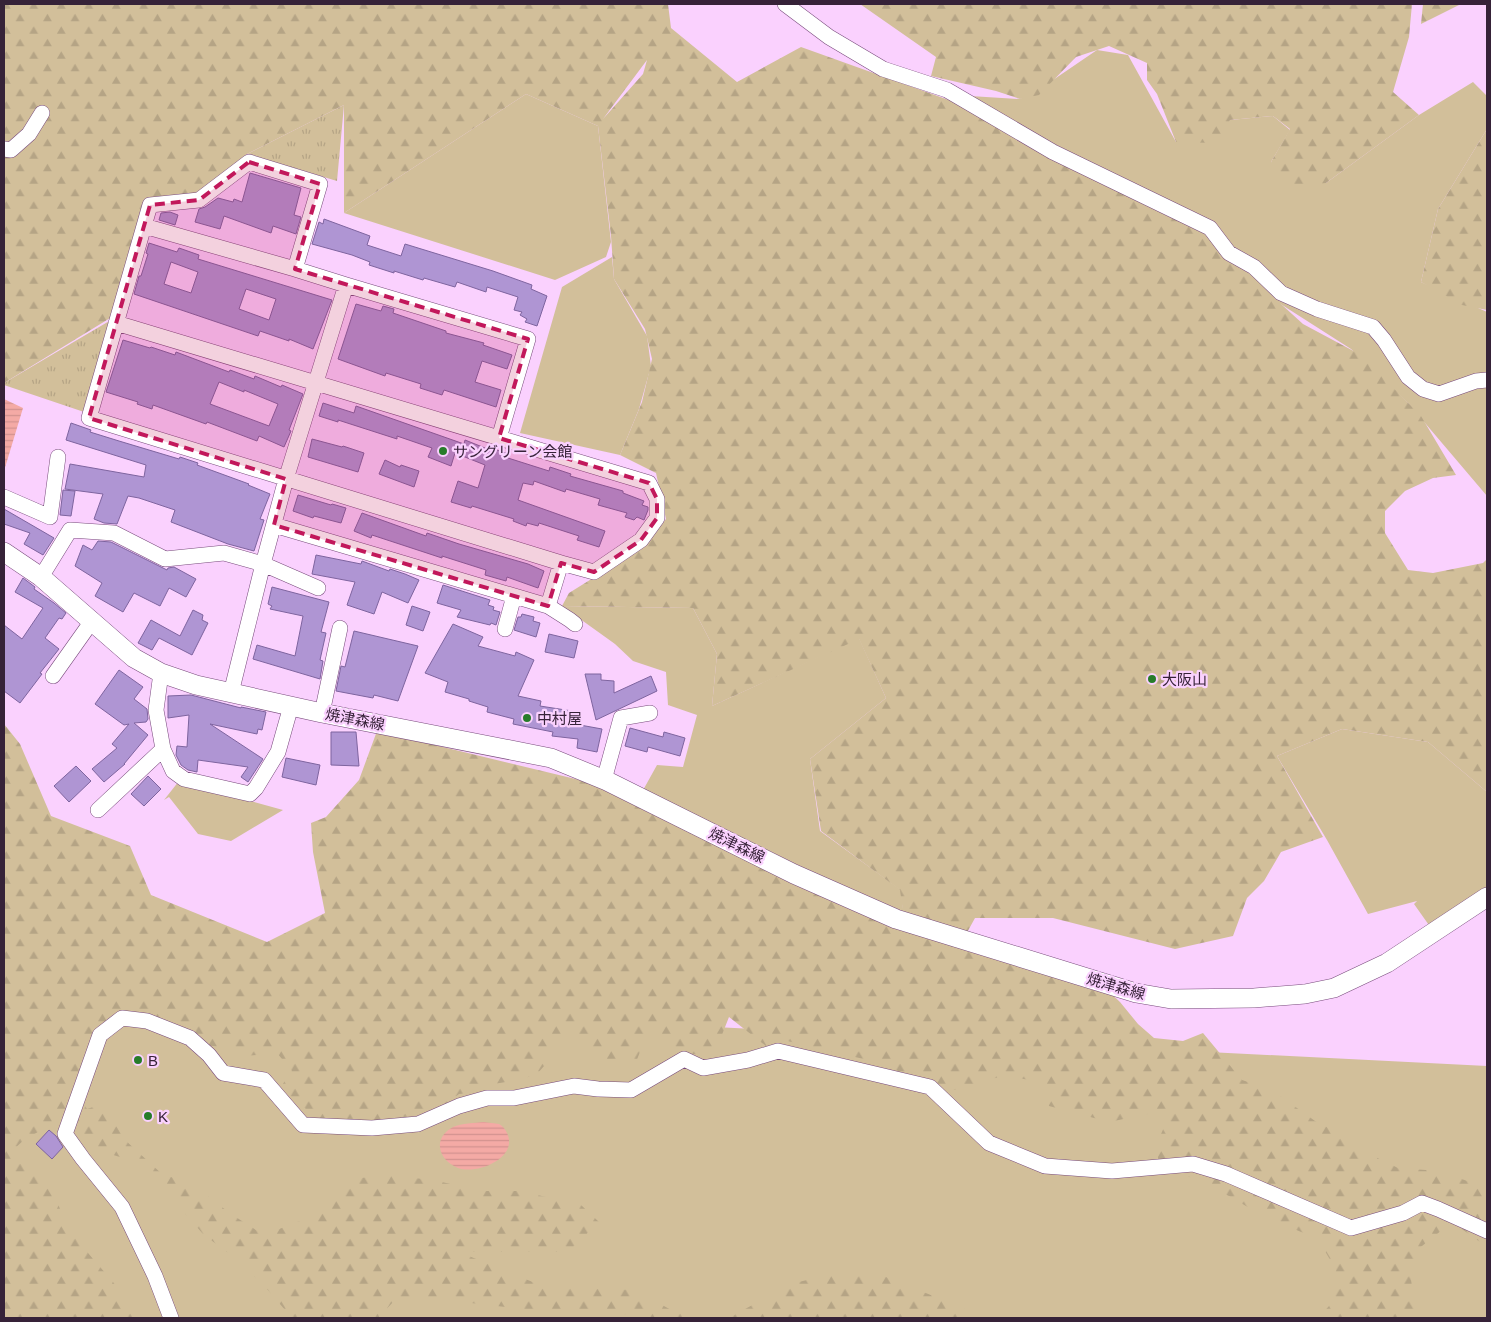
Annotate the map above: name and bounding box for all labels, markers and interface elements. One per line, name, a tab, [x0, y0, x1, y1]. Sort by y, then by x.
place label: サングリーン会館	[453, 443, 572, 460]
marker: サングリーン会館	[437, 445, 449, 457]
place label: 大阪山	[1162, 671, 1207, 688]
marker: 大阪山	[1146, 673, 1158, 685]
street label: 焼津森線	[324, 705, 386, 733]
place label: 中村屋	[537, 710, 582, 727]
marker: 中村屋	[521, 712, 533, 724]
street label: 焼津森線	[706, 824, 768, 866]
street label: 焼津森線	[1085, 970, 1147, 1002]
place label: B	[148, 1052, 158, 1069]
marker: B	[132, 1054, 144, 1066]
place label: K	[158, 1108, 168, 1125]
marker: K	[142, 1110, 154, 1122]

